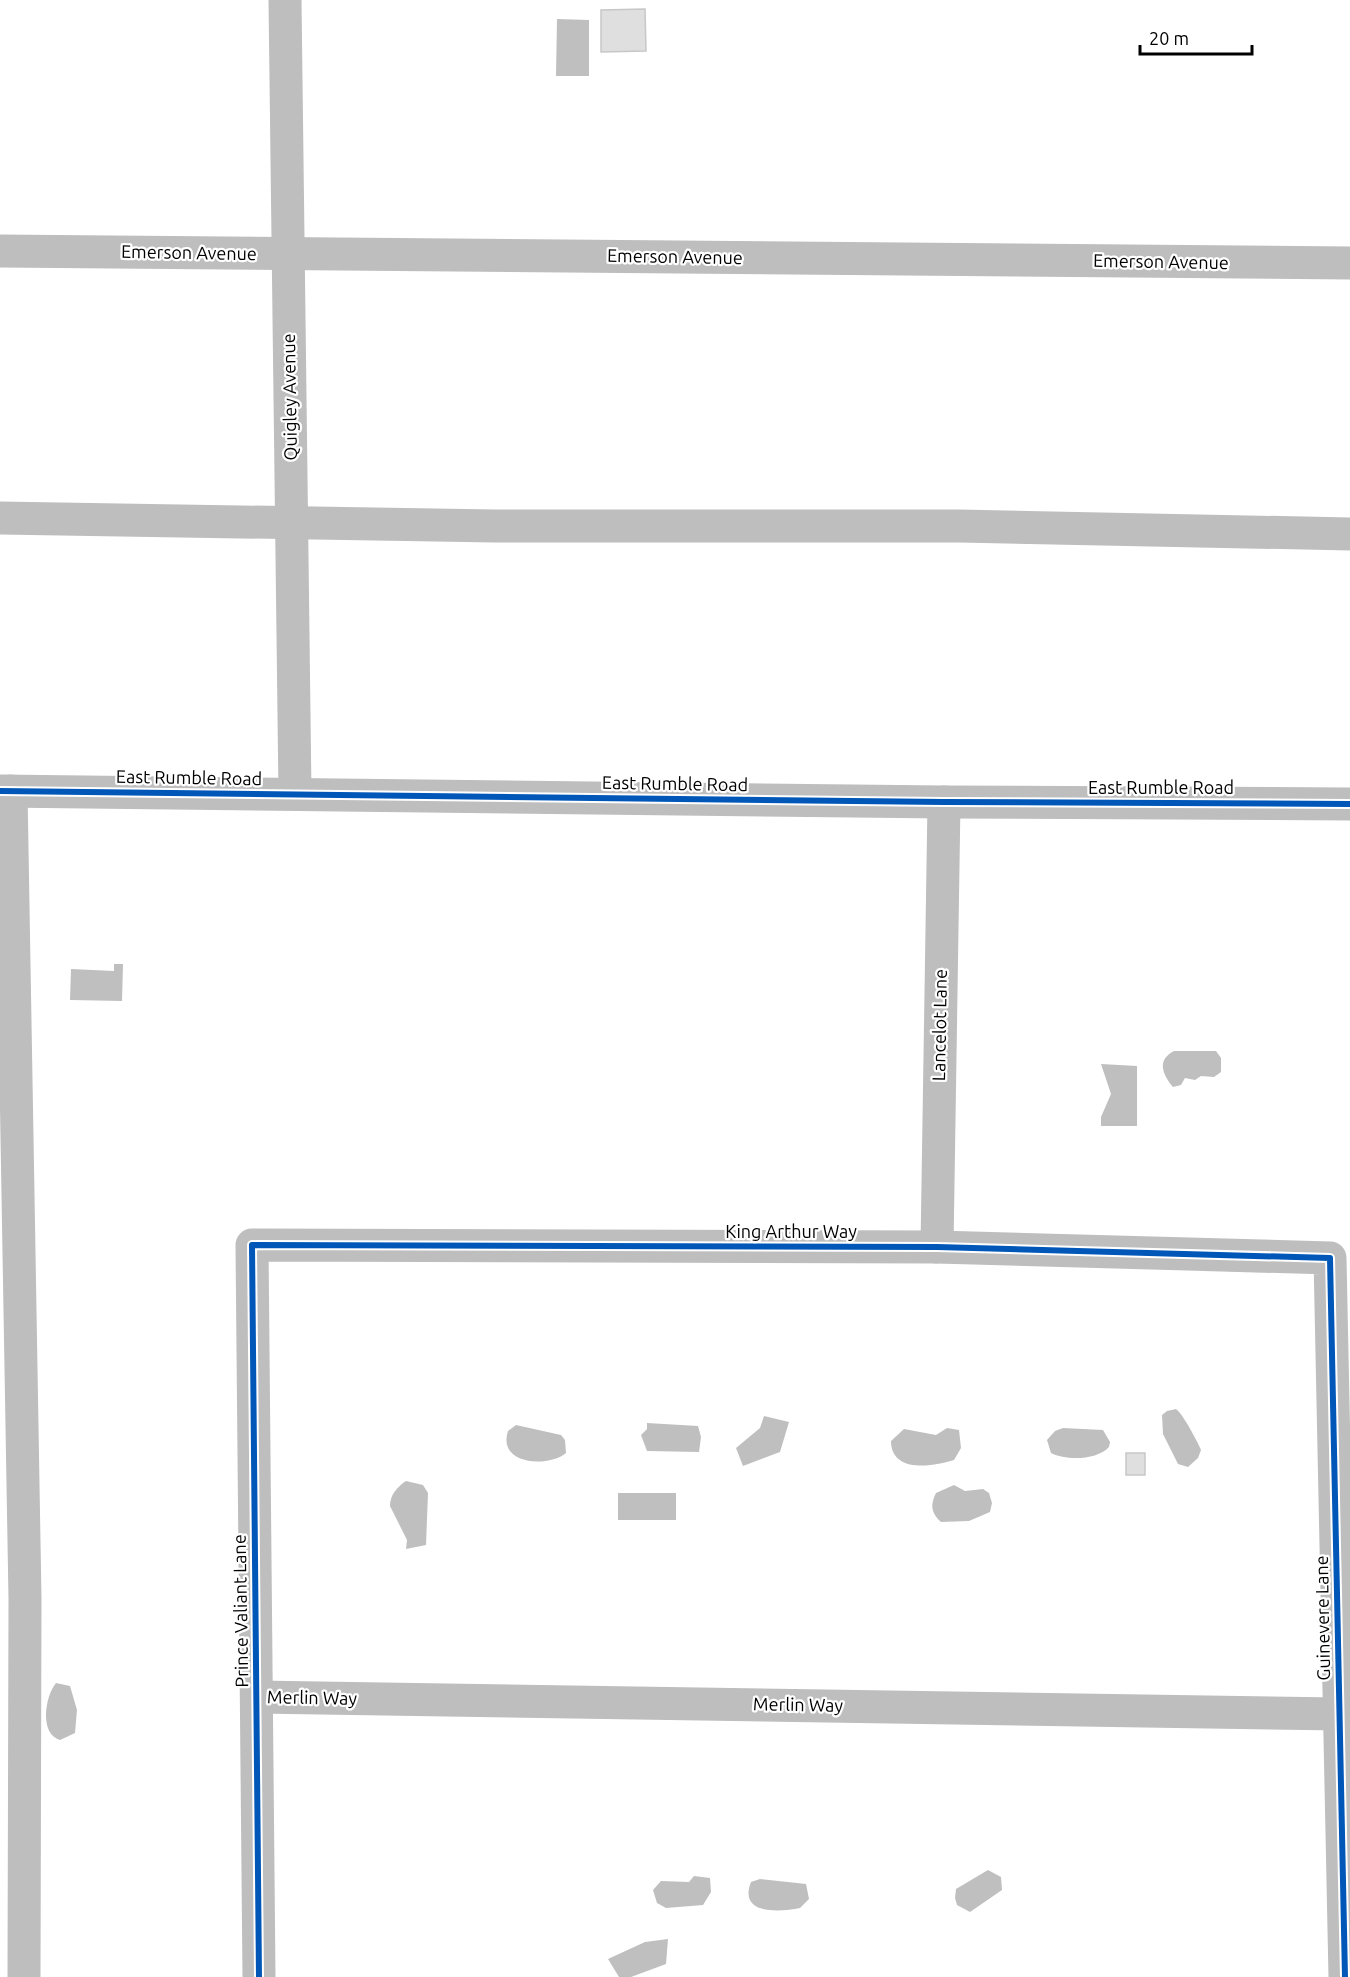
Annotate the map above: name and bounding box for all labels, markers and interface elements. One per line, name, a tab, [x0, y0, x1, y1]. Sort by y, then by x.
scale bar	[1140, 18, 1252, 56]
text: 20 m	[1149, 28, 1189, 48]
street label: Emerson Avenue	[121, 241, 257, 263]
street label: Emerson Avenue	[607, 245, 743, 267]
street label: Emerson Avenue	[1093, 250, 1229, 272]
street label: Quigley Avenue	[278, 333, 301, 461]
street label: East Rumble Road	[116, 766, 262, 788]
street label: East Rumble Road	[602, 772, 748, 794]
street label: East Rumble Road	[1088, 777, 1234, 797]
street label: Lancelot Lane	[928, 969, 950, 1081]
street label: King Arthur Way	[725, 1221, 857, 1241]
street label: Prince Valiant Lane	[229, 1534, 251, 1688]
street label: Guinevere Lane	[1311, 1555, 1333, 1681]
street label: Merlin Way	[267, 1686, 358, 1708]
street label: Merlin Way	[753, 1693, 844, 1715]

